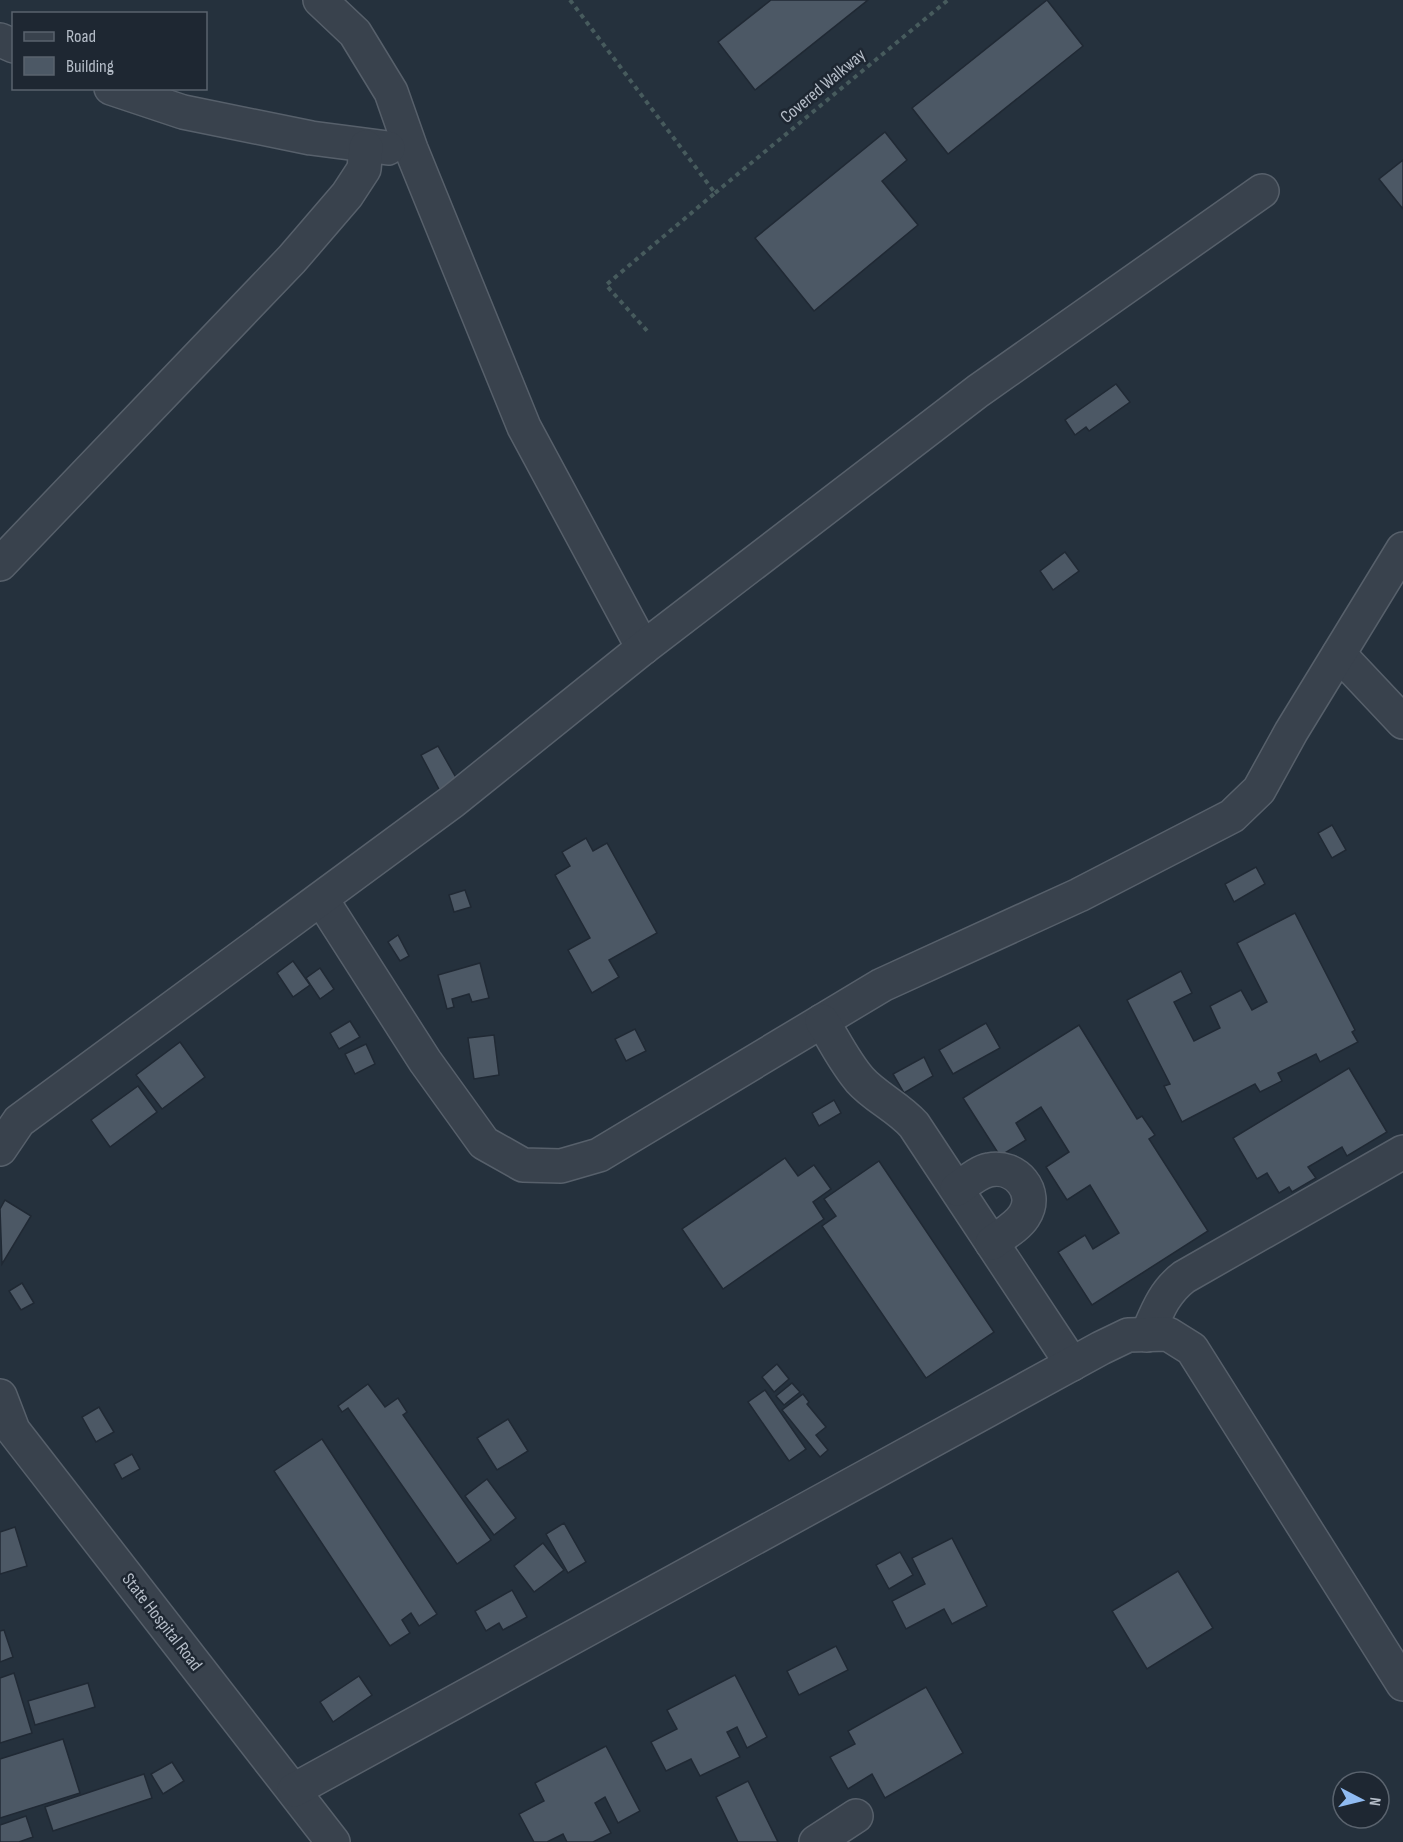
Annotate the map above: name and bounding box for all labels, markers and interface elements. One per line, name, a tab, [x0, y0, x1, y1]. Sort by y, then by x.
legend	[12, 12, 207, 90]
text: Road	[66, 26, 96, 47]
street label: Covered Walkway	[776, 44, 870, 128]
text: Building	[66, 56, 114, 77]
street label: State Hospital Road	[117, 1569, 207, 1675]
north arrow	[1331, 1770, 1391, 1830]
text: N	[1364, 1796, 1384, 1807]

